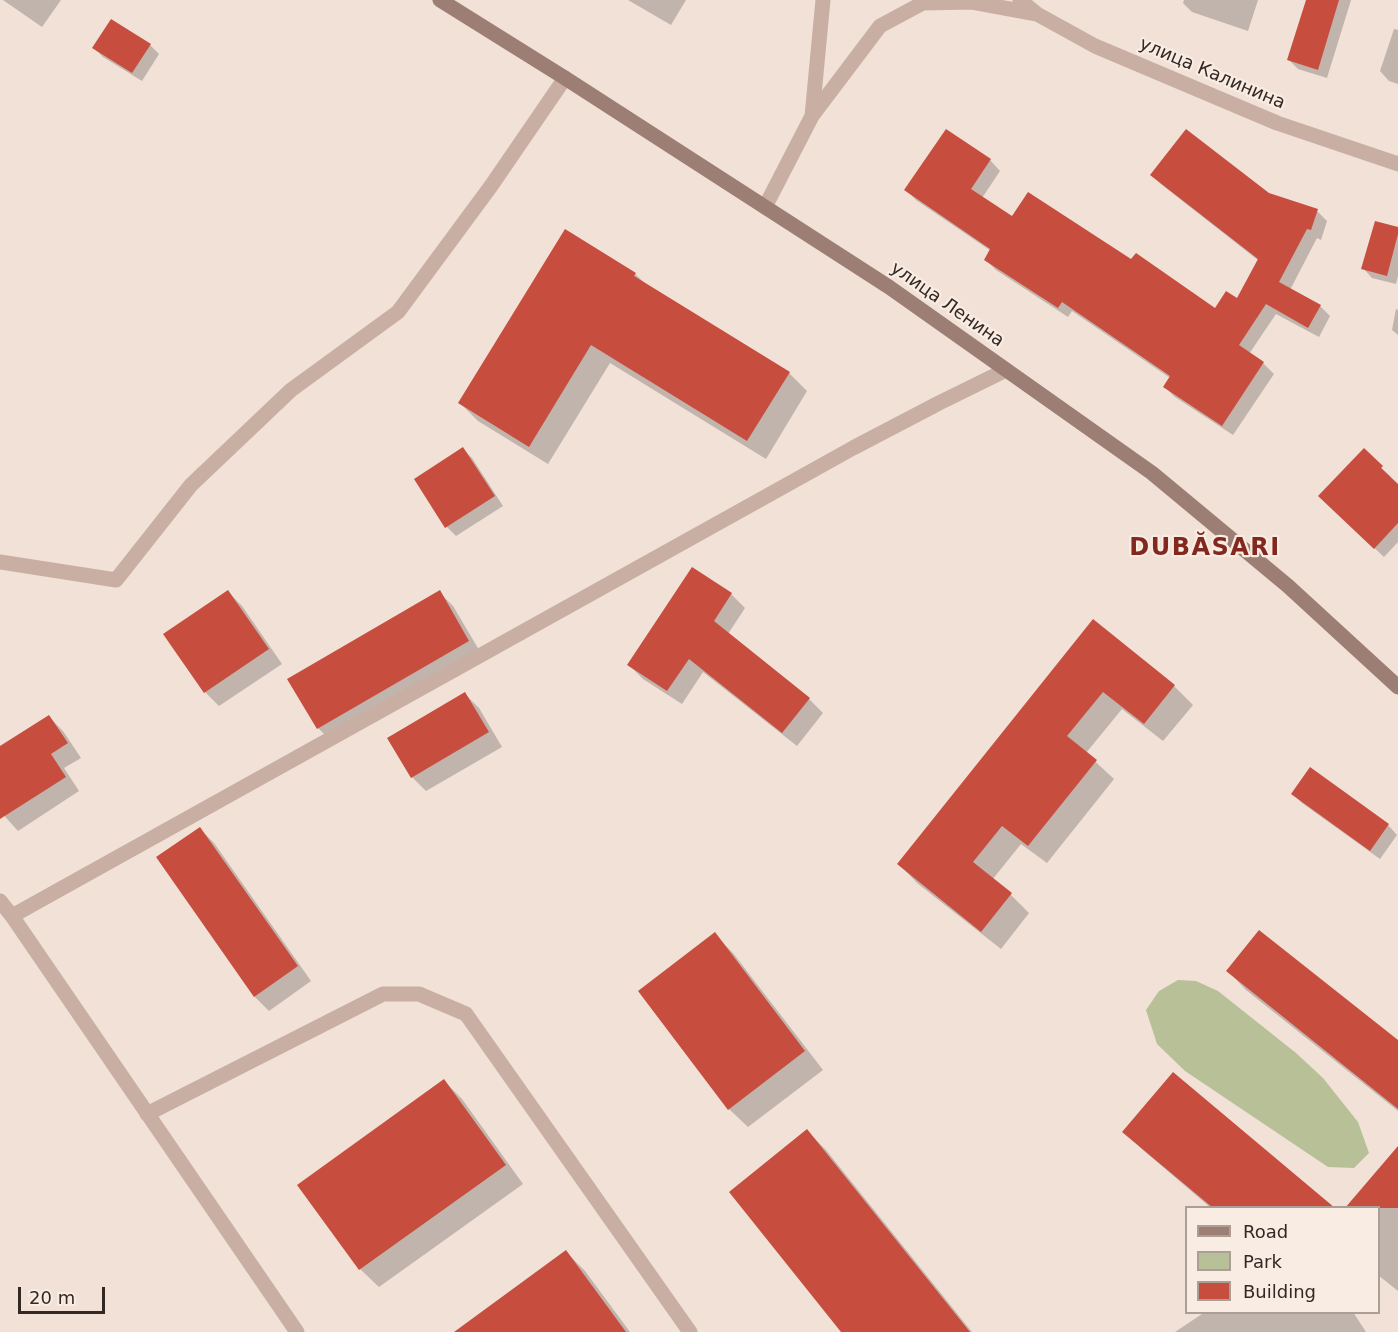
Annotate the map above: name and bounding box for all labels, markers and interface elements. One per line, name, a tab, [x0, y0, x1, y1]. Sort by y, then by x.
street label: улица Калинина	[1136, 34, 1288, 114]
street label: улица Ленина	[886, 258, 1008, 352]
district label: DUBĂSARI	[1129, 535, 1281, 563]
legend	[1185, 1206, 1380, 1314]
text: Road	[1243, 1221, 1288, 1242]
text: Park	[1243, 1251, 1282, 1272]
scale bar	[21, 1275, 108, 1313]
text: Building	[1243, 1281, 1316, 1302]
text: 20 m	[29, 1287, 75, 1308]

